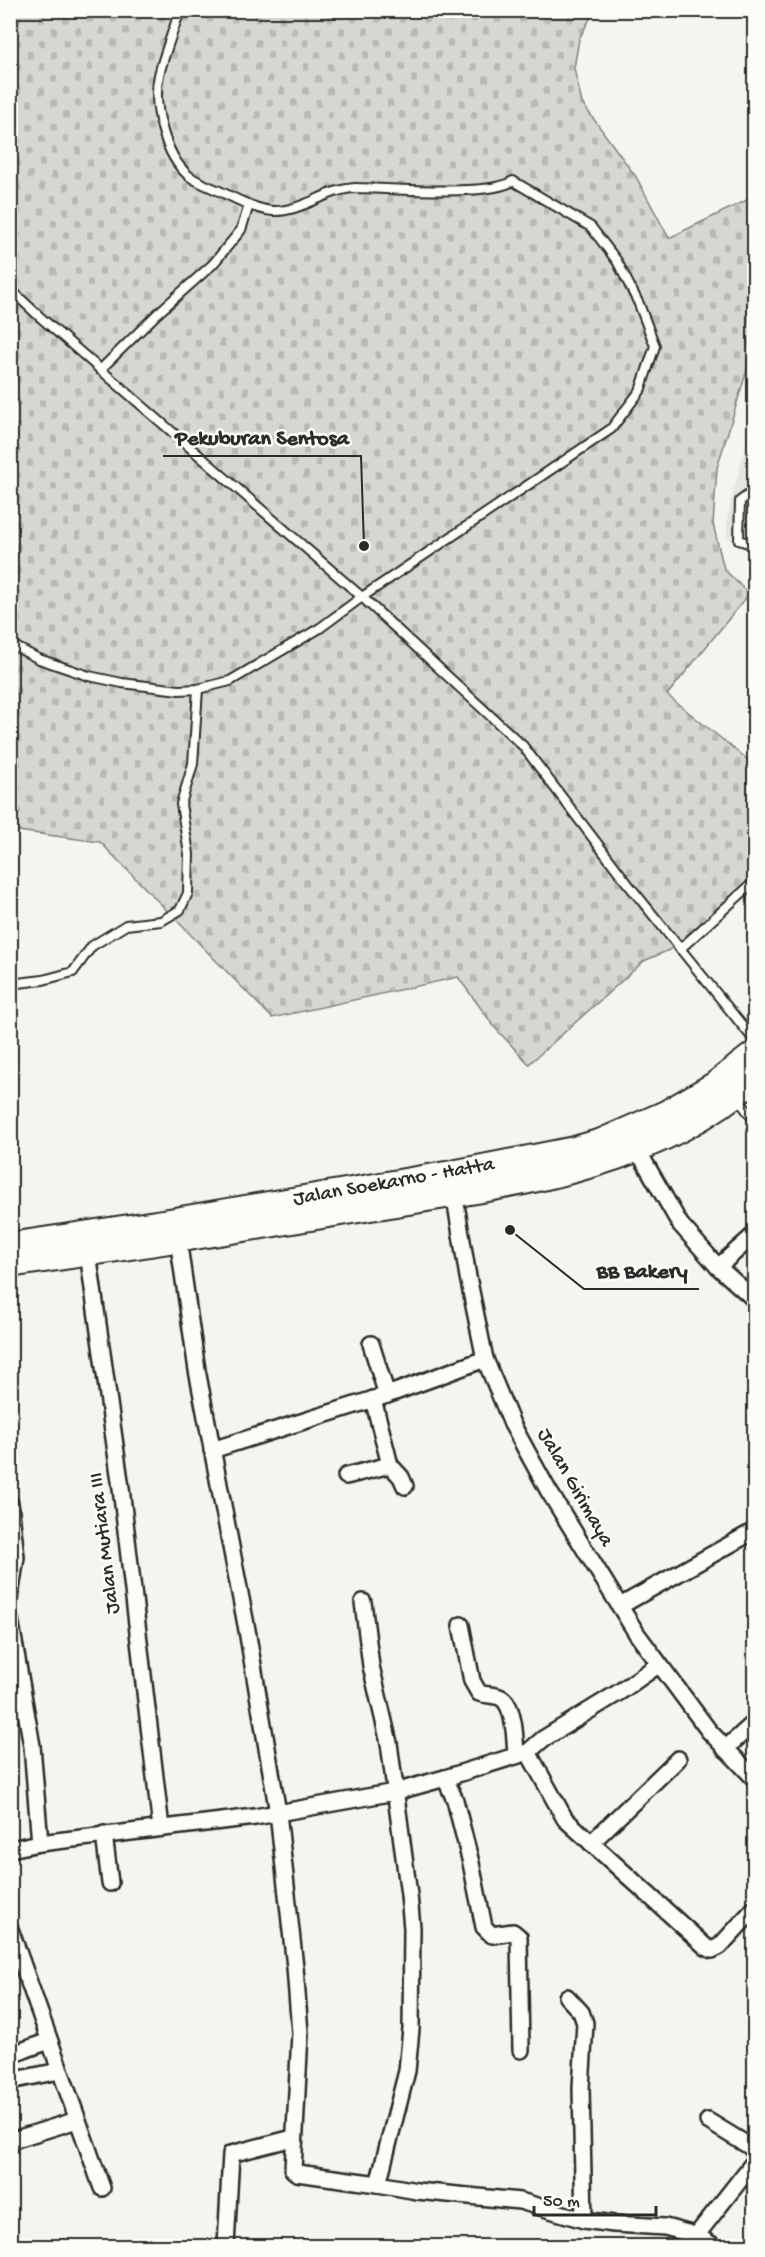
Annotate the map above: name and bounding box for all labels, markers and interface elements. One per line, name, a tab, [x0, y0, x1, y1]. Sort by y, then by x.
callout: Pekuburan Sentosa	[163, 416, 361, 456]
text: Pekuburan Sentosa	[174, 427, 351, 453]
street label: Jalan Soekarno - Hatta	[291, 1153, 498, 1213]
callout: BB Bakery	[584, 1249, 699, 1289]
text: BB Bakery	[596, 1260, 688, 1286]
street label: Jalan Girimaya	[530, 1424, 619, 1553]
street label: Jalan Mutiara III	[85, 1471, 127, 1615]
scale bar	[534, 2179, 656, 2217]
text: 50 m	[543, 2192, 580, 2213]

